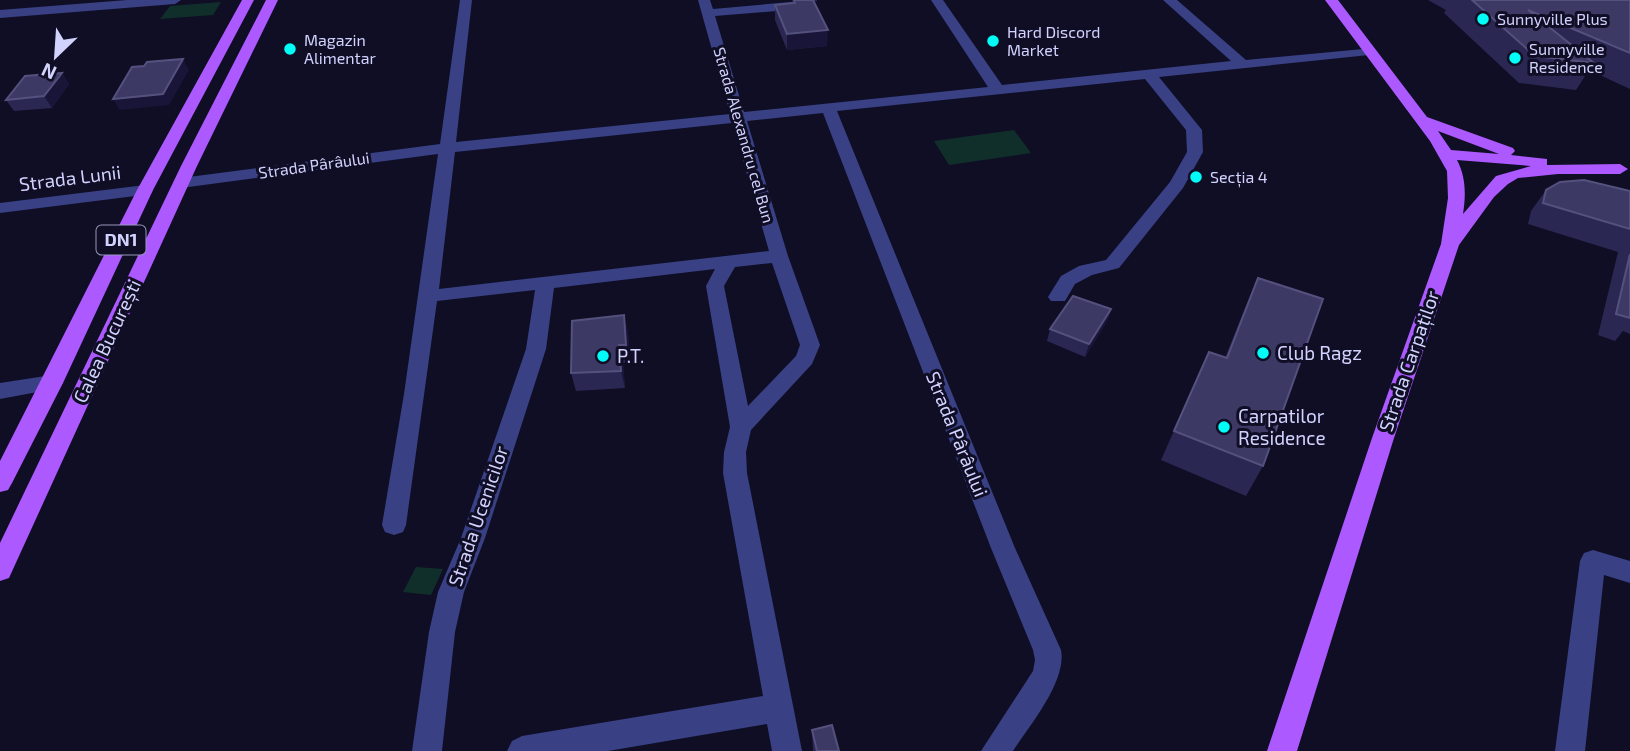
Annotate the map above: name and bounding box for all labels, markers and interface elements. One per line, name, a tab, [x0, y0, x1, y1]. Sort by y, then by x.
place label: Sunnyville Plus	[1497, 9, 1608, 28]
marker: Sunnyville Plus	[1475, 11, 1491, 27]
north arrow	[21, 21, 91, 91]
place label: Hard Discord Market	[1007, 22, 1100, 59]
place label: Magazin Alimentar	[304, 30, 376, 67]
marker: Hard Discord Market	[985, 33, 1001, 49]
place label: Sunnyville Residence	[1529, 39, 1605, 76]
marker: Magazin Alimentar	[282, 41, 298, 57]
street label: Strada Alexandru cel Bun	[710, 45, 779, 225]
marker: Sunnyville Residence	[1507, 50, 1523, 66]
text: N	[38, 59, 60, 85]
street label: Strada Pârâului	[257, 147, 371, 182]
street label: Strada Lunii	[18, 160, 122, 195]
place label: Secția 4	[1210, 167, 1268, 188]
marker: Secția 4	[1188, 169, 1204, 185]
road number: DN1	[96, 226, 146, 254]
street label: Calea București	[68, 275, 147, 407]
street label: Strada Carpaților	[1374, 287, 1445, 435]
place label: Club Ragz	[1277, 341, 1362, 364]
place label: P.T.	[617, 344, 644, 367]
marker: Club Ragz	[1255, 345, 1271, 361]
marker: P.T.	[595, 348, 611, 364]
street label: Strada Pârâului	[922, 368, 993, 500]
place label: Carpatilor Residence	[1238, 404, 1326, 449]
marker: Carpatilor Residence	[1216, 419, 1232, 435]
street label: Strada Ucenicilor	[443, 442, 512, 589]

